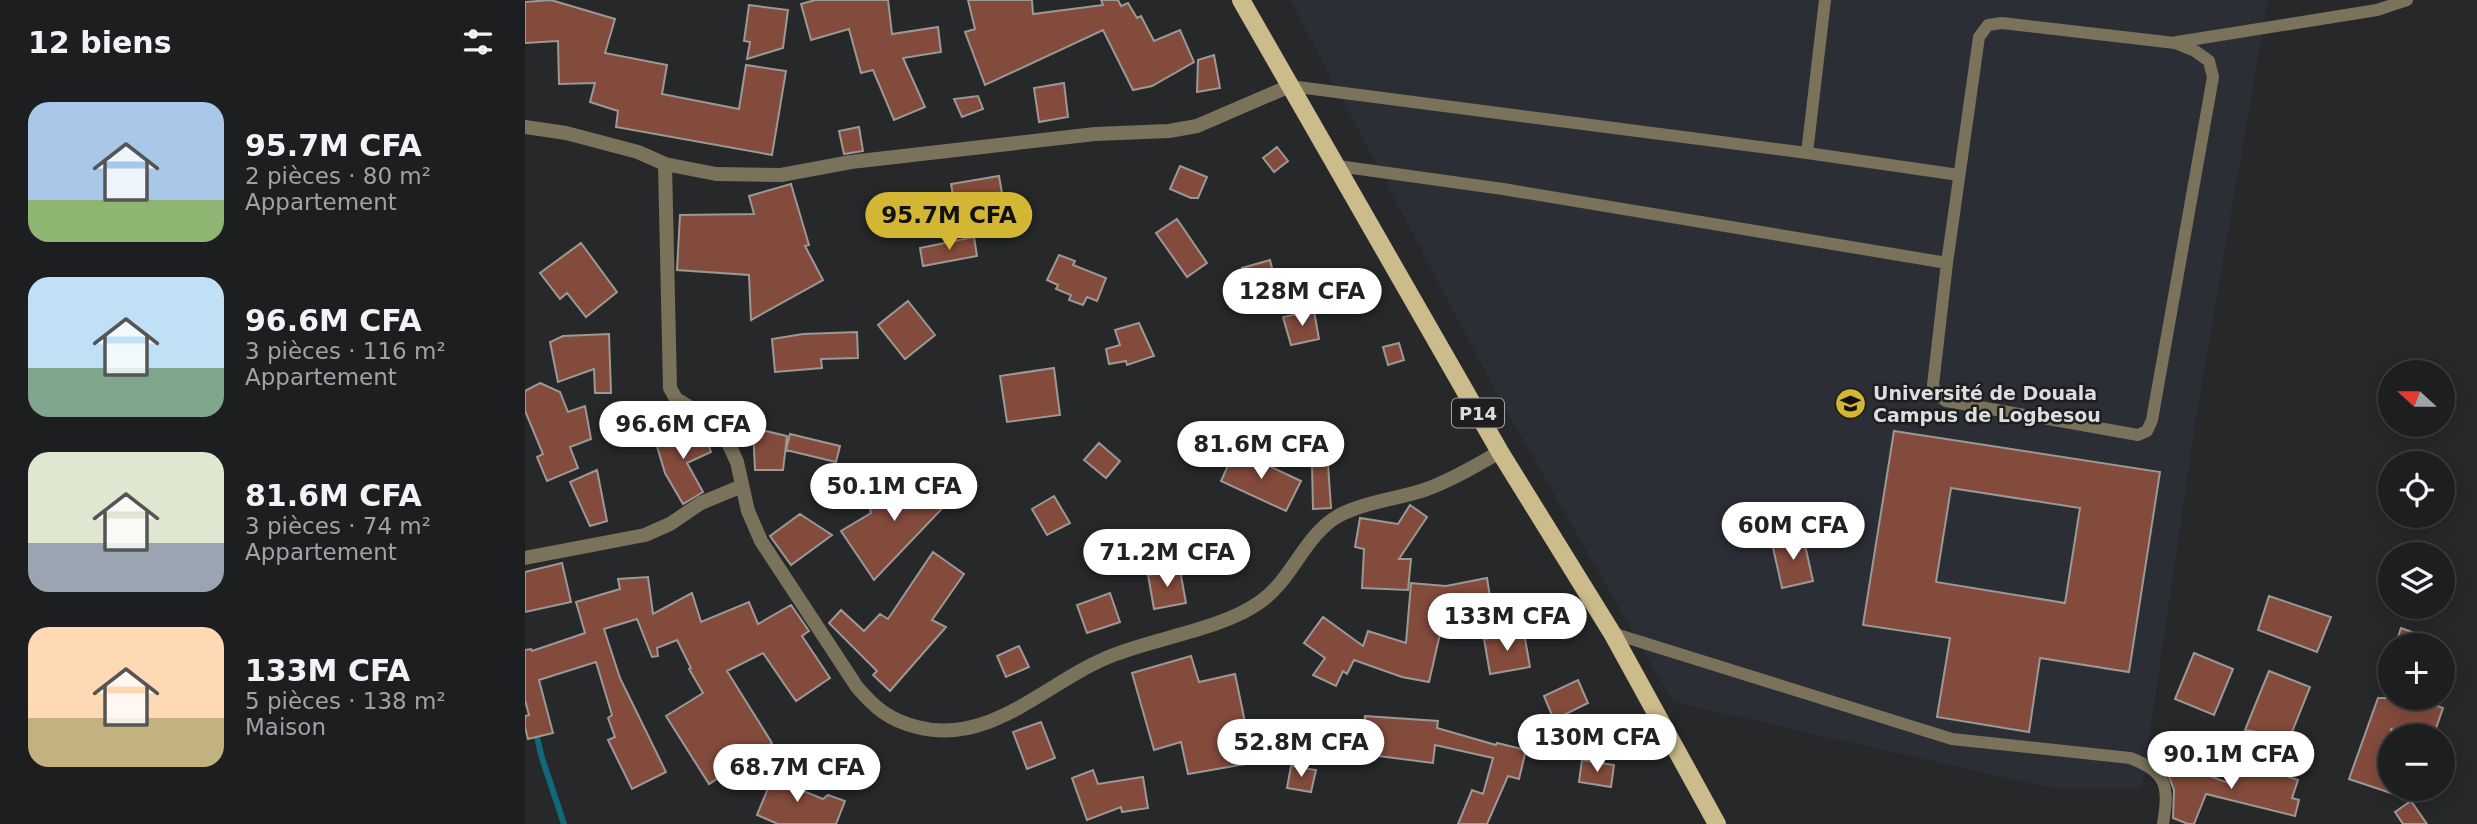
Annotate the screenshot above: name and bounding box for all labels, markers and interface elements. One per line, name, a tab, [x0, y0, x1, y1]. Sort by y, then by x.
icon: filters	[459, 23, 497, 61]
text: 12 biens	[28, 25, 172, 60]
text: 95.7M CFA	[245, 128, 422, 163]
icon: home	[84, 130, 168, 214]
text: 2 pièces · 80 m²	[245, 163, 431, 189]
text: Appartement	[245, 189, 397, 215]
pin: 95.7M CFA	[869, 192, 1029, 252]
text: 95.7M CFA	[881, 202, 1017, 228]
pin: 128M CFA	[1230, 268, 1374, 328]
text: 128M CFA	[1239, 278, 1365, 304]
text: 96.6M CFA	[245, 303, 422, 338]
icon: home	[84, 305, 168, 389]
text: 3 pièces · 116 m²	[245, 338, 446, 364]
north arrow	[2378, 360, 2455, 438]
map controls	[2378, 360, 2455, 801]
text: Appartement	[245, 364, 397, 390]
place label: Université de Douala Campus de Logbesou	[1873, 382, 2101, 426]
school or university icon: Université de Douala Campus de Logbesou	[1833, 387, 1867, 421]
road number: P14	[1452, 398, 1504, 428]
pin: 96.6M CFA	[603, 402, 763, 461]
text: 96.6M CFA	[615, 411, 751, 437]
pin: 81.6M CFA	[1181, 421, 1341, 481]
text: 81.6M CFA	[1193, 431, 1329, 457]
button: locate	[2378, 451, 2455, 528]
pin: 50.1M CFA	[814, 463, 974, 523]
text: 50.1M CFA	[826, 473, 962, 499]
text: 81.6M CFA	[245, 478, 422, 513]
icon: home	[84, 480, 168, 564]
pin: 60M CFA	[1728, 503, 1858, 562]
text: 60M CFA	[1738, 512, 1848, 538]
text: 3 pièces · 74 m²	[245, 513, 431, 539]
pin: 71.2M CFA	[1087, 530, 1247, 589]
text: Appartement	[245, 539, 397, 565]
text: 71.2M CFA	[1099, 539, 1235, 565]
button: layers	[2378, 542, 2455, 619]
pin: 133M CFA	[1435, 594, 1579, 653]
text: 133M CFA	[1444, 603, 1570, 629]
button: +	[2378, 633, 2455, 710]
text: 133M CFA	[245, 653, 410, 688]
icon: home	[84, 655, 168, 739]
text: 5 pièces · 138 m²	[245, 688, 446, 714]
text: Maison	[245, 714, 326, 740]
pin: 130M CFA	[1525, 714, 1669, 774]
pin: 52.8M CFA	[1221, 720, 1381, 779]
text: 130M CFA	[1534, 724, 1660, 750]
button: −	[2378, 724, 2455, 801]
text: 52.8M CFA	[1233, 729, 1369, 755]
pin: 90.1M CFA	[2151, 732, 2311, 791]
text: 90.1M CFA	[2163, 741, 2299, 767]
pin: 68.7M CFA	[717, 744, 877, 804]
text: 68.7M CFA	[729, 754, 865, 780]

